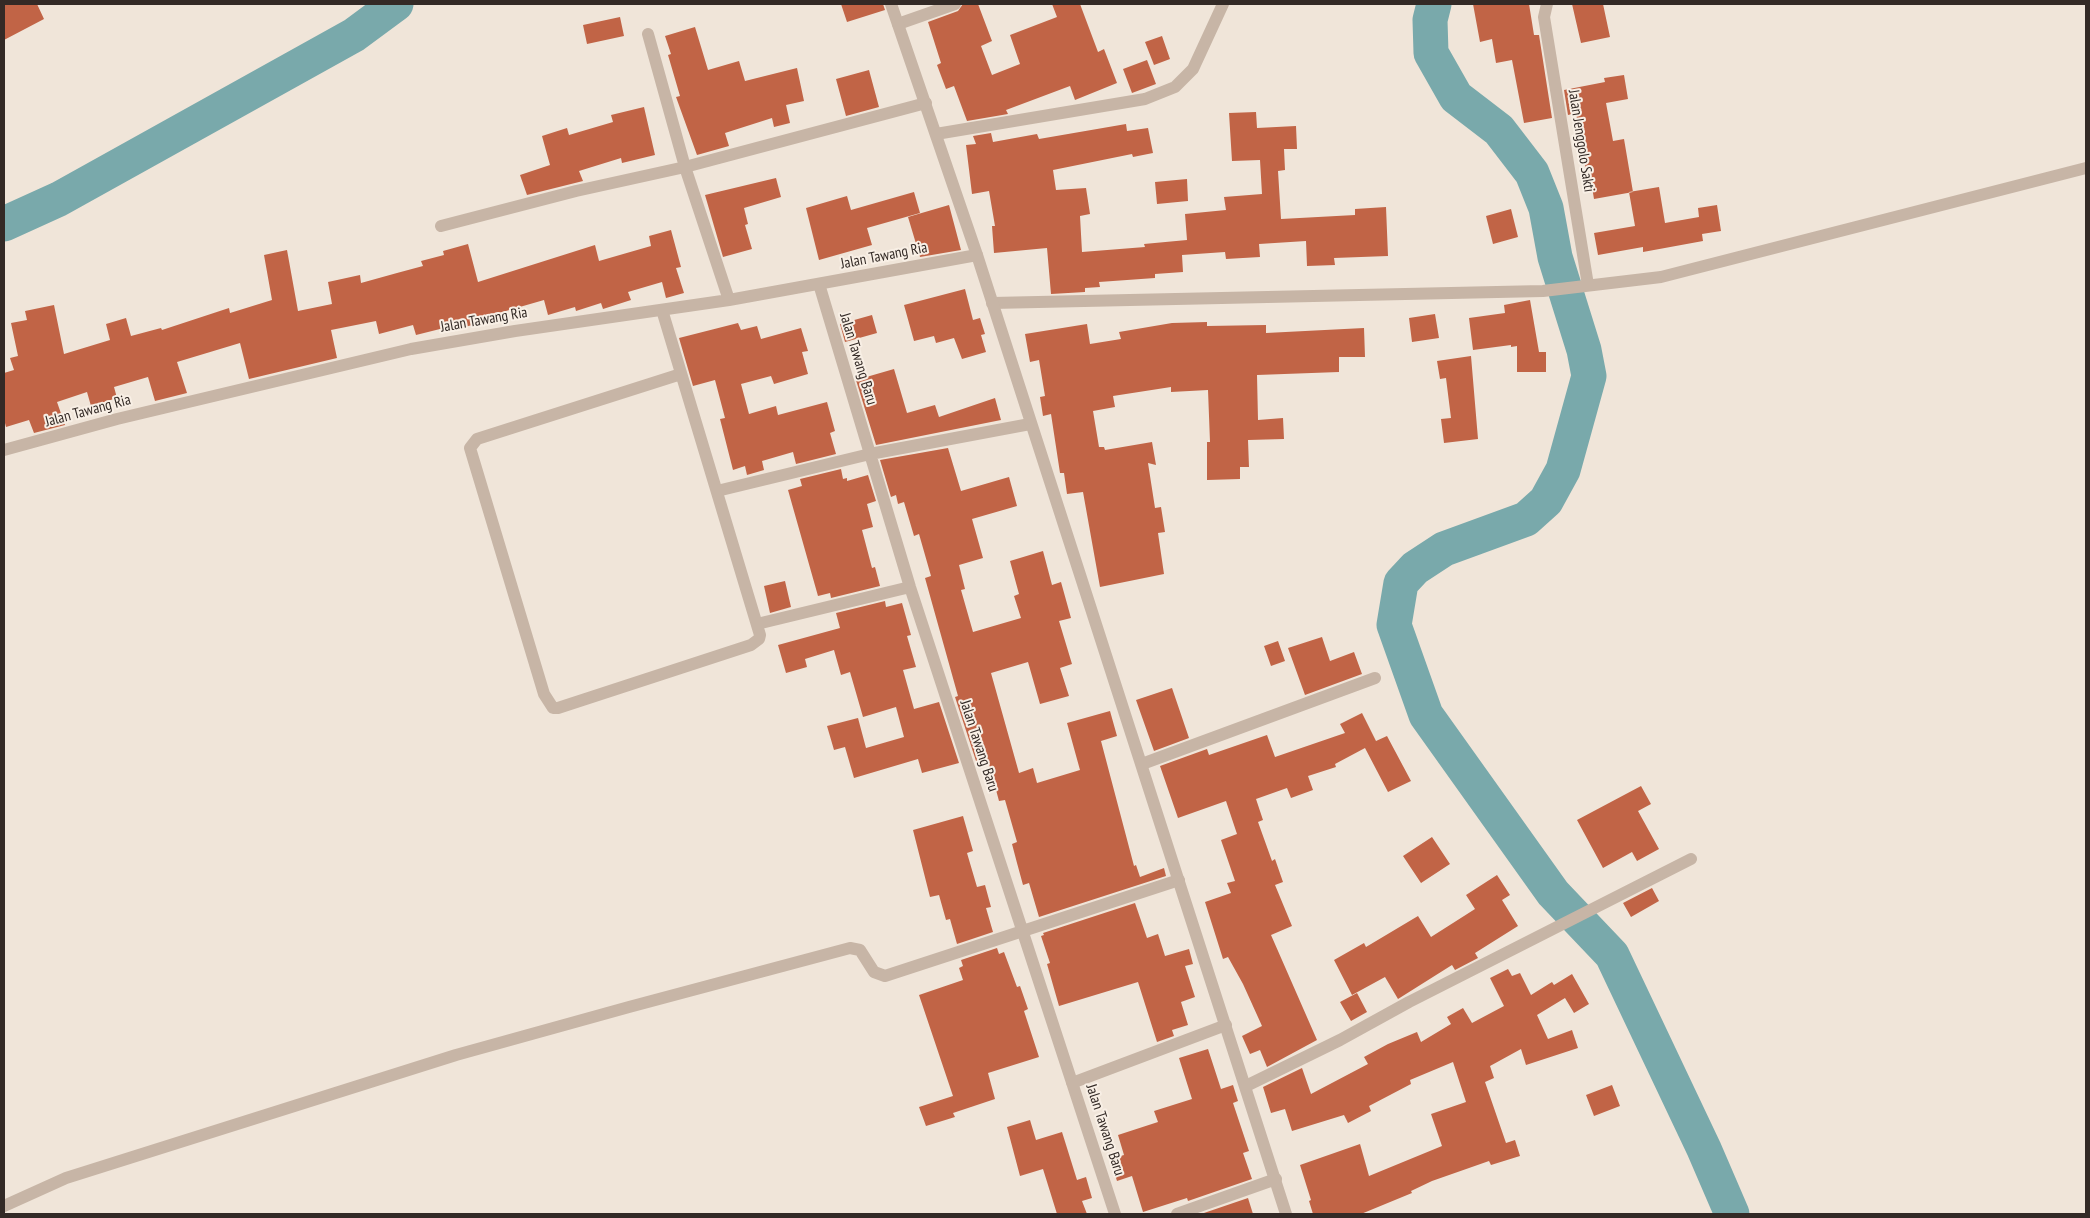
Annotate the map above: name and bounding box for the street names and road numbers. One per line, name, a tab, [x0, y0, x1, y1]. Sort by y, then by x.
street label: Jalan Jenggolo Sakti	[1564, 88, 1598, 194]
street label: Jalan Tawang Ria	[839, 239, 929, 273]
street label: Jalan Tawang Ria	[439, 304, 529, 336]
street label: Jalan Tawang Baru	[835, 311, 881, 407]
street label: Jalan Tawang Ria	[43, 391, 133, 431]
street label: Jalan Tawang Baru	[956, 698, 1002, 794]
street label: Jalan Tawang Baru	[1082, 1082, 1128, 1178]

